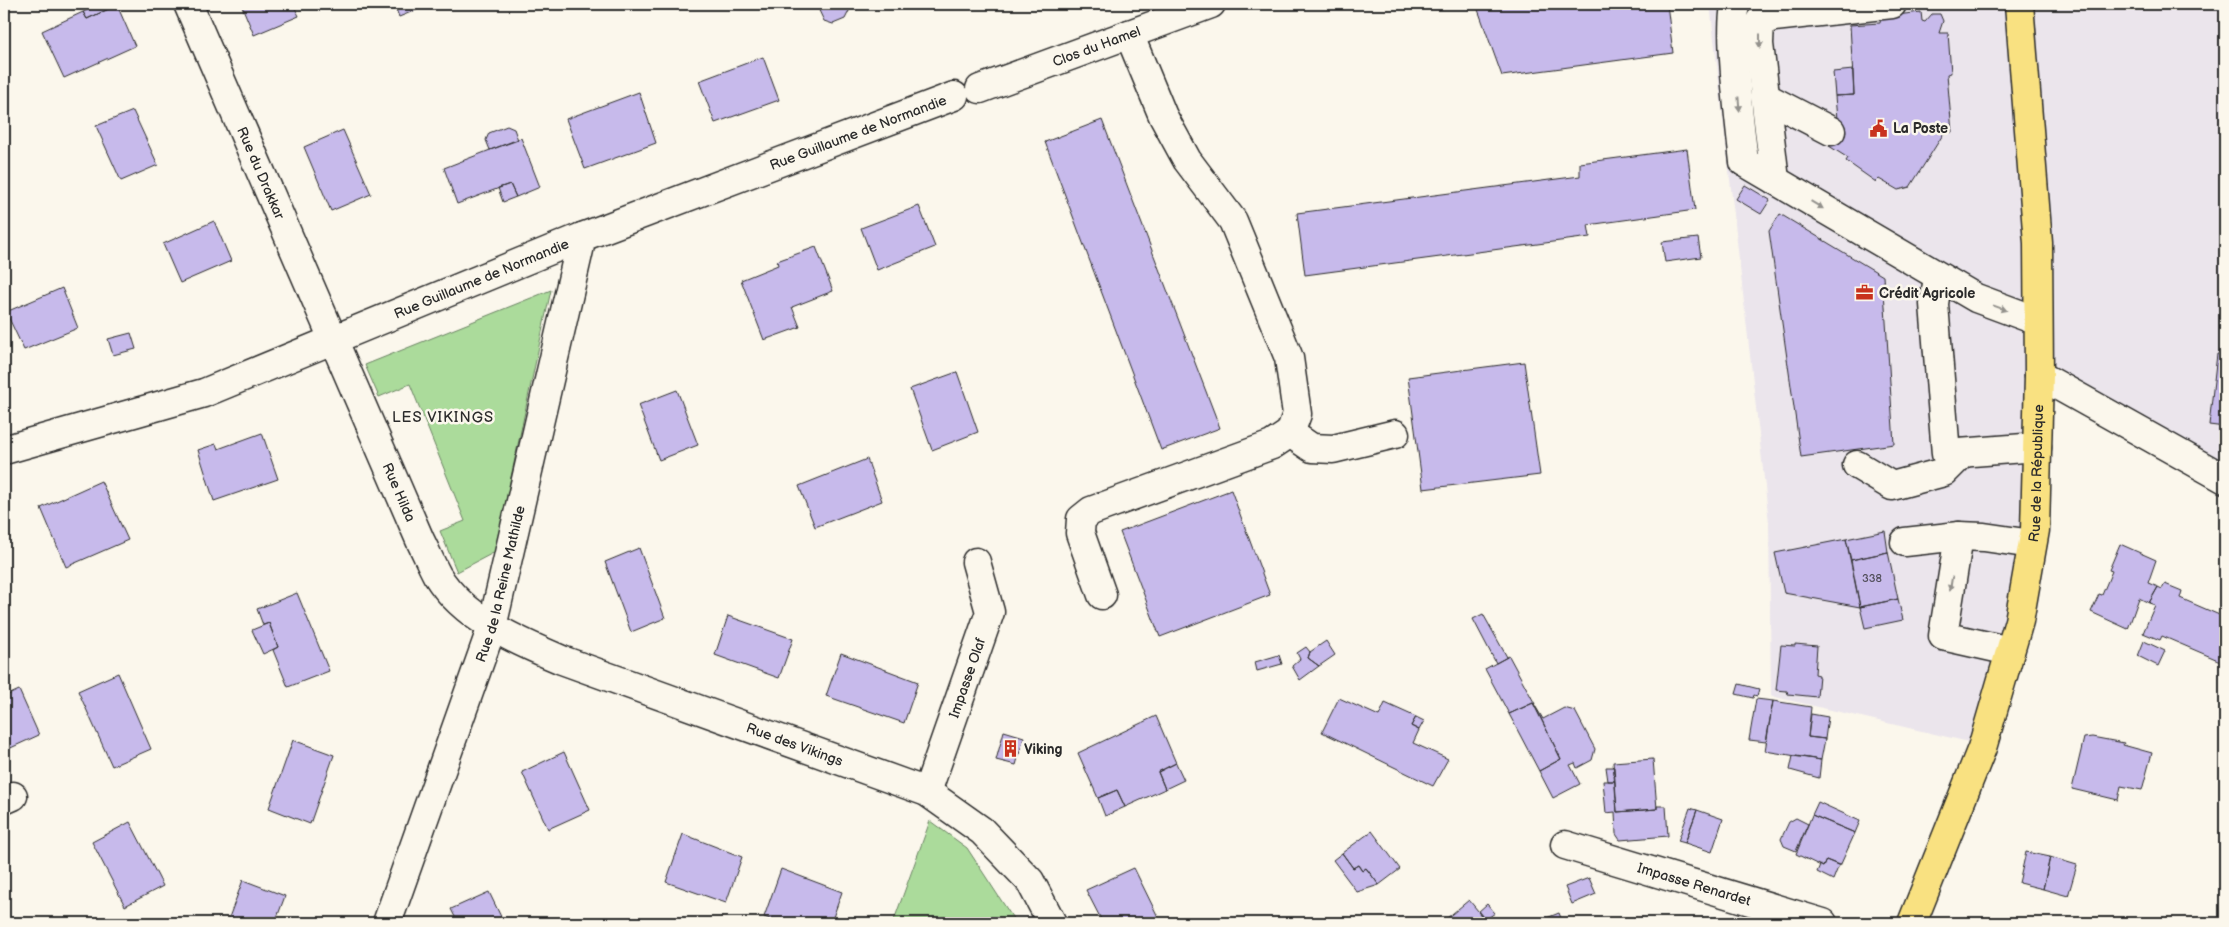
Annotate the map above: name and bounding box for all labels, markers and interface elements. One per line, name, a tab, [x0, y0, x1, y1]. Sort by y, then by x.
street label: Clos du Hamel	[1050, 23, 1143, 71]
one-way arrow	[1756, 34, 1764, 50]
street label: Rue Guillaume de Normandie	[767, 92, 949, 174]
one-way arrow	[1735, 96, 1743, 112]
public building icon: La Poste	[1869, 118, 1889, 138]
place label: La Poste	[1893, 120, 1948, 137]
street label: Rue du Drakkar	[233, 124, 288, 223]
one-way arrow	[1810, 201, 1823, 210]
street label: Rue Guillaume de Normandie	[392, 235, 572, 323]
office icon: Crédit Agricole	[1855, 283, 1875, 303]
place label: Crédit Agricole	[1879, 285, 1975, 302]
one-way arrow	[1993, 304, 2008, 312]
street label: Rue de la République	[2025, 404, 2047, 543]
district label: LES VIKINGS	[392, 408, 494, 427]
street label: Rue Hilda	[379, 460, 419, 524]
street label: Rue de la Reine Mathilde	[472, 504, 529, 665]
house number: 338	[1862, 572, 1882, 585]
one-way arrow	[1947, 576, 1955, 592]
street label: Impasse Olaf	[946, 635, 990, 720]
street label: Rue des Vikings	[744, 719, 845, 770]
building icon: Viking	[1000, 739, 1020, 759]
place label: Viking	[1024, 741, 1062, 758]
street label: Impasse Renardet	[1635, 859, 1753, 910]

